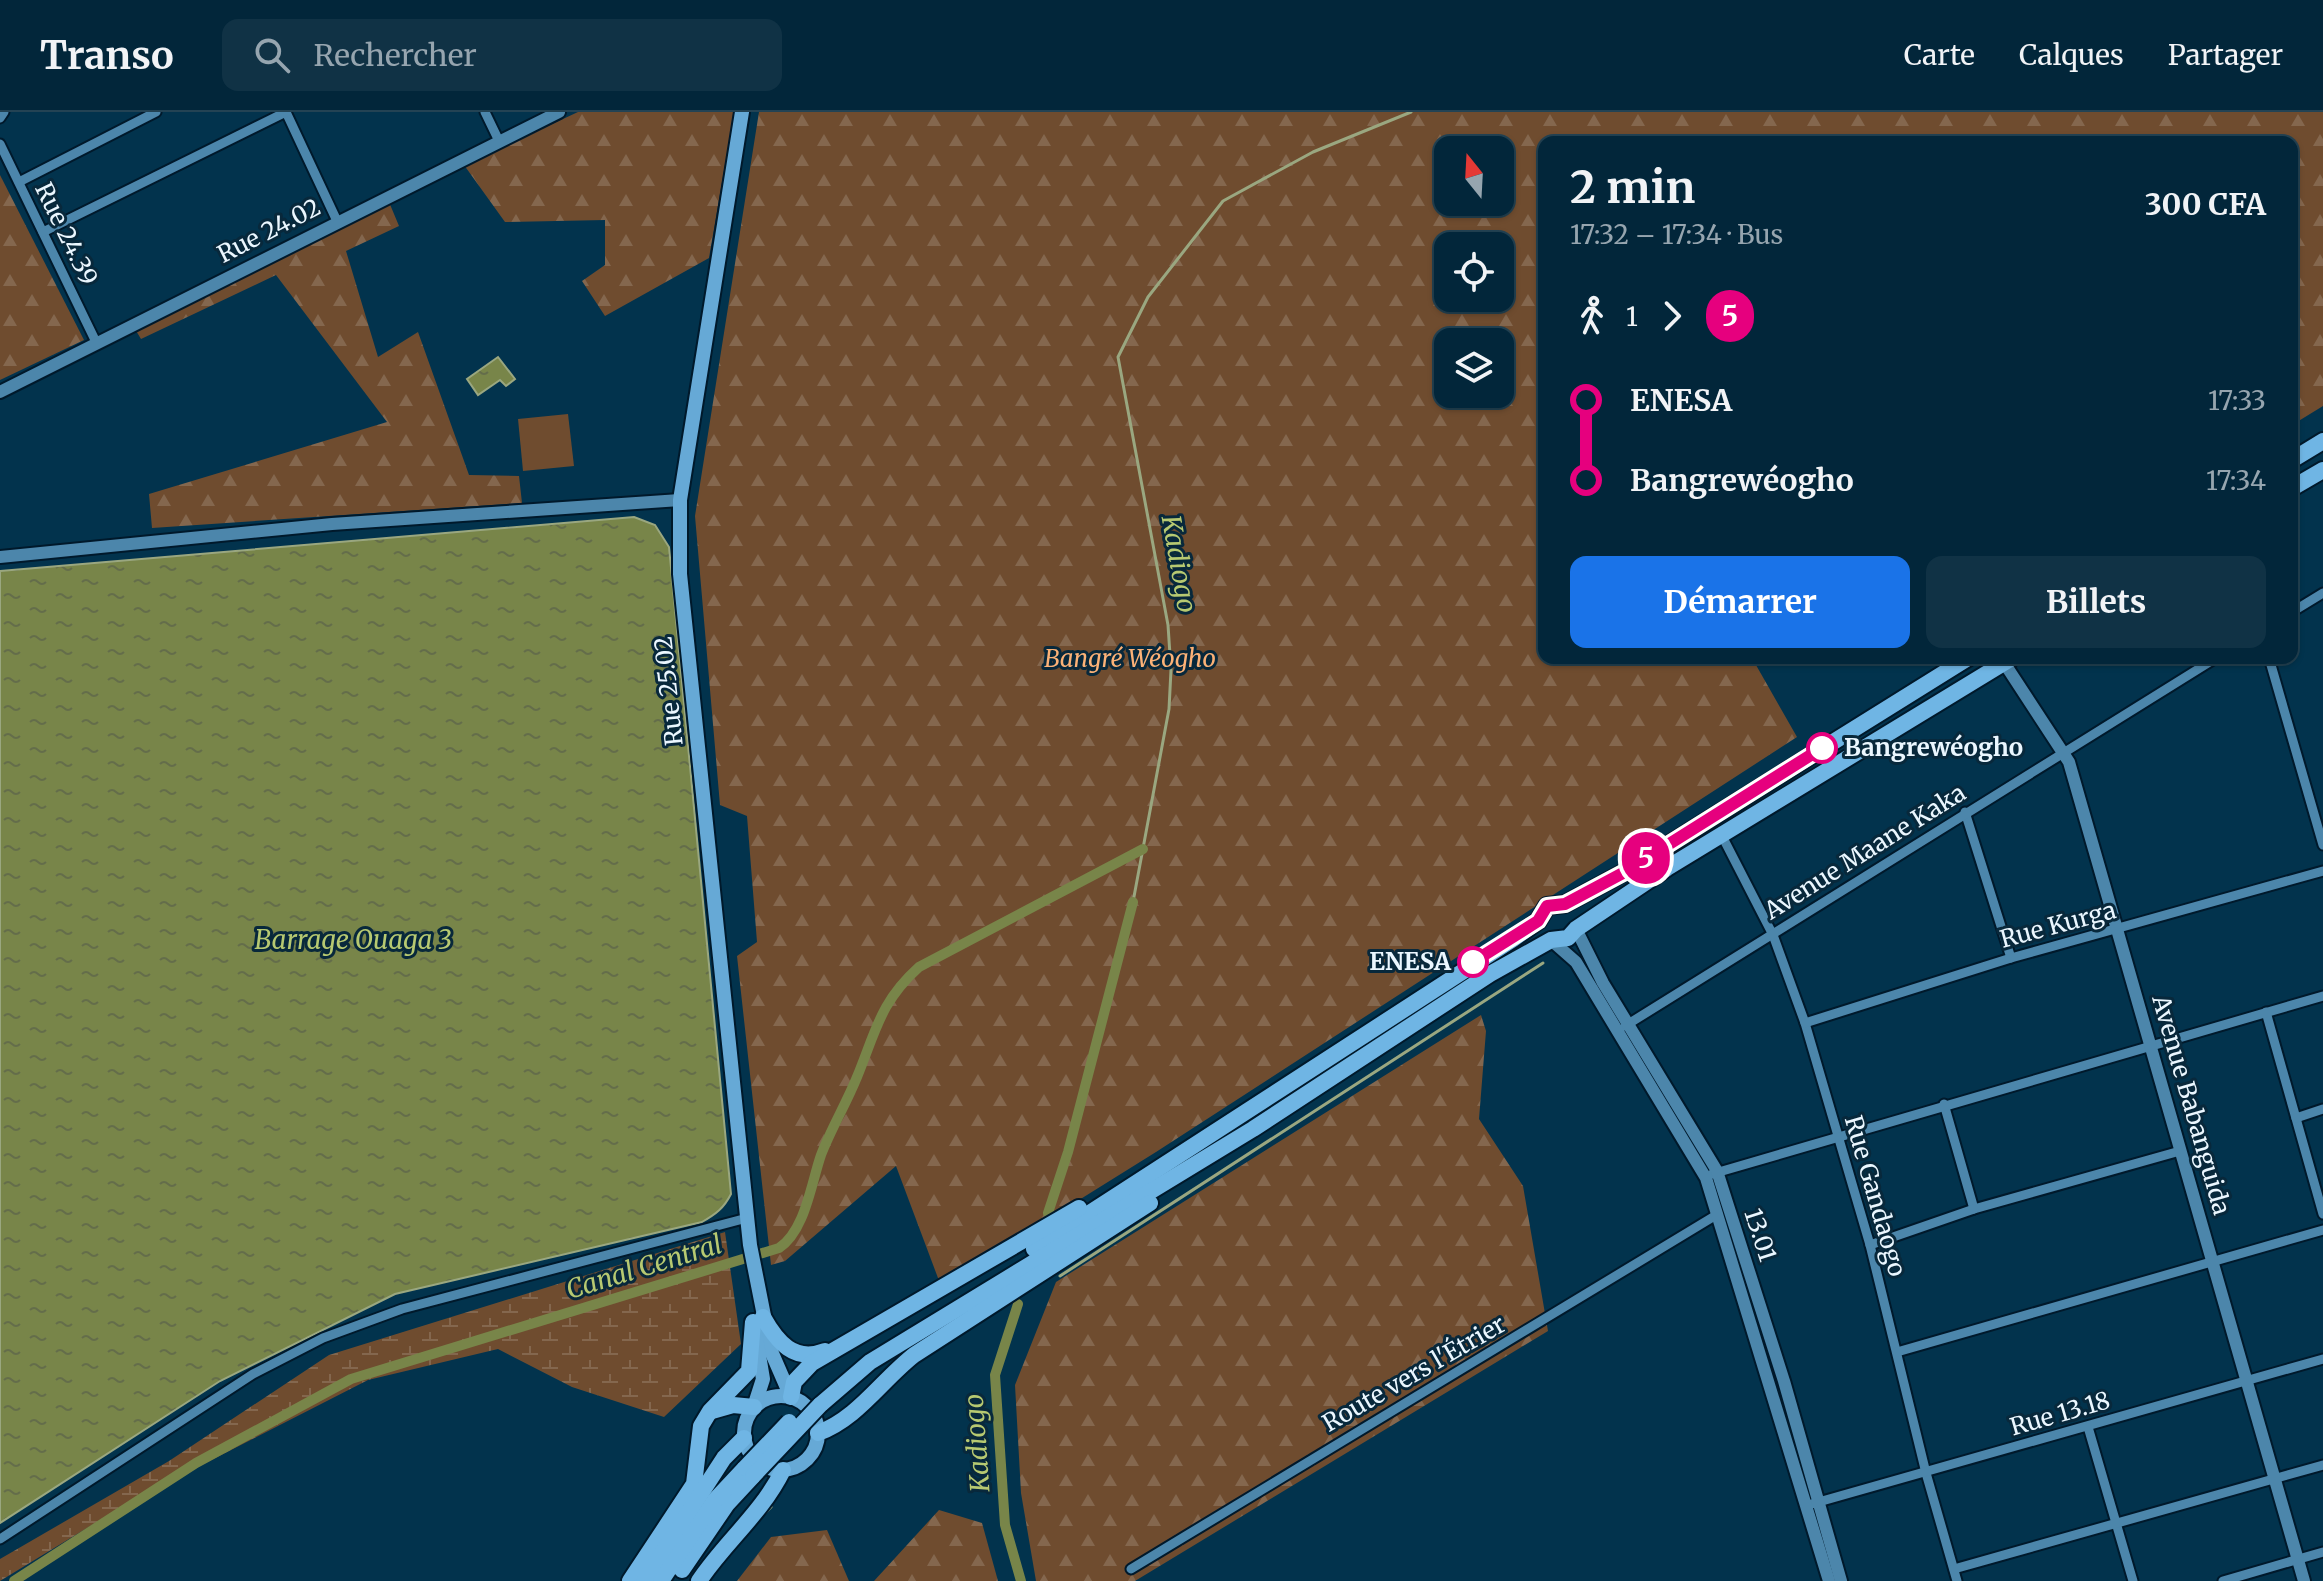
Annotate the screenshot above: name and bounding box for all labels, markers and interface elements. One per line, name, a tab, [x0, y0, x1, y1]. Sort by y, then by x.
search box	[222, 19, 782, 91]
text: Transo	[40, 32, 174, 79]
icon: search	[250, 33, 294, 77]
text: Rechercher	[314, 36, 477, 74]
text: Carte	[1904, 37, 1975, 73]
text: Calques	[2019, 37, 2124, 73]
text: Partager	[2168, 37, 2283, 73]
north arrow	[1434, 136, 1514, 216]
map controls	[1434, 136, 1514, 408]
text: 2 min	[1570, 160, 1695, 215]
street label: Rue 24.39	[28, 177, 105, 290]
text: 300 CFA	[2145, 185, 2266, 223]
street label: Rue 24.02	[212, 191, 326, 270]
text: 17:32 – 17:34 · Bus	[1570, 218, 1783, 251]
button: locate	[1434, 232, 1514, 312]
icon: walk	[1570, 294, 1614, 338]
icon: forward	[1650, 294, 1694, 338]
text: 5	[1722, 298, 1738, 334]
text: 1	[1626, 300, 1638, 333]
button: layers	[1434, 328, 1514, 408]
text: ENESA	[1630, 381, 1732, 419]
text: 17:33	[2208, 384, 2266, 417]
text: Bangrewéogho	[1630, 461, 1854, 499]
text: 17:34	[2206, 464, 2266, 497]
water label: Kadiogo	[1155, 512, 1204, 615]
button: Démarrer	[1570, 556, 1910, 648]
button: Billets	[1926, 556, 2266, 648]
street label: Rue 25.02	[647, 635, 690, 747]
park label: Bangré Wéogho	[1044, 643, 1216, 674]
place label: Bangrewéogho	[1844, 732, 2023, 763]
marker: Bangrewéogho	[1807, 733, 1837, 763]
street label: Avenue Maane Kaka	[1757, 777, 1971, 927]
line badge: 5	[1620, 832, 1672, 884]
text: 5	[1638, 840, 1654, 876]
street label: Rue Kurga	[1997, 894, 2119, 955]
water label: Barrage Ouaga 3	[255, 923, 451, 956]
place label: ENESA	[1369, 946, 1452, 977]
marker: ENESA	[1458, 947, 1488, 977]
street label: Avenue Babanguida	[2145, 990, 2238, 1218]
street label: Rue Gandaogo	[1838, 1112, 1913, 1280]
street label: 13.01	[1737, 1205, 1784, 1265]
water label: Canal Central	[562, 1227, 726, 1306]
street label: Route vers l'Étrier	[1316, 1308, 1511, 1439]
street label: Rue 13.18	[2006, 1384, 2113, 1443]
water label: Kadiogo	[957, 1393, 996, 1494]

